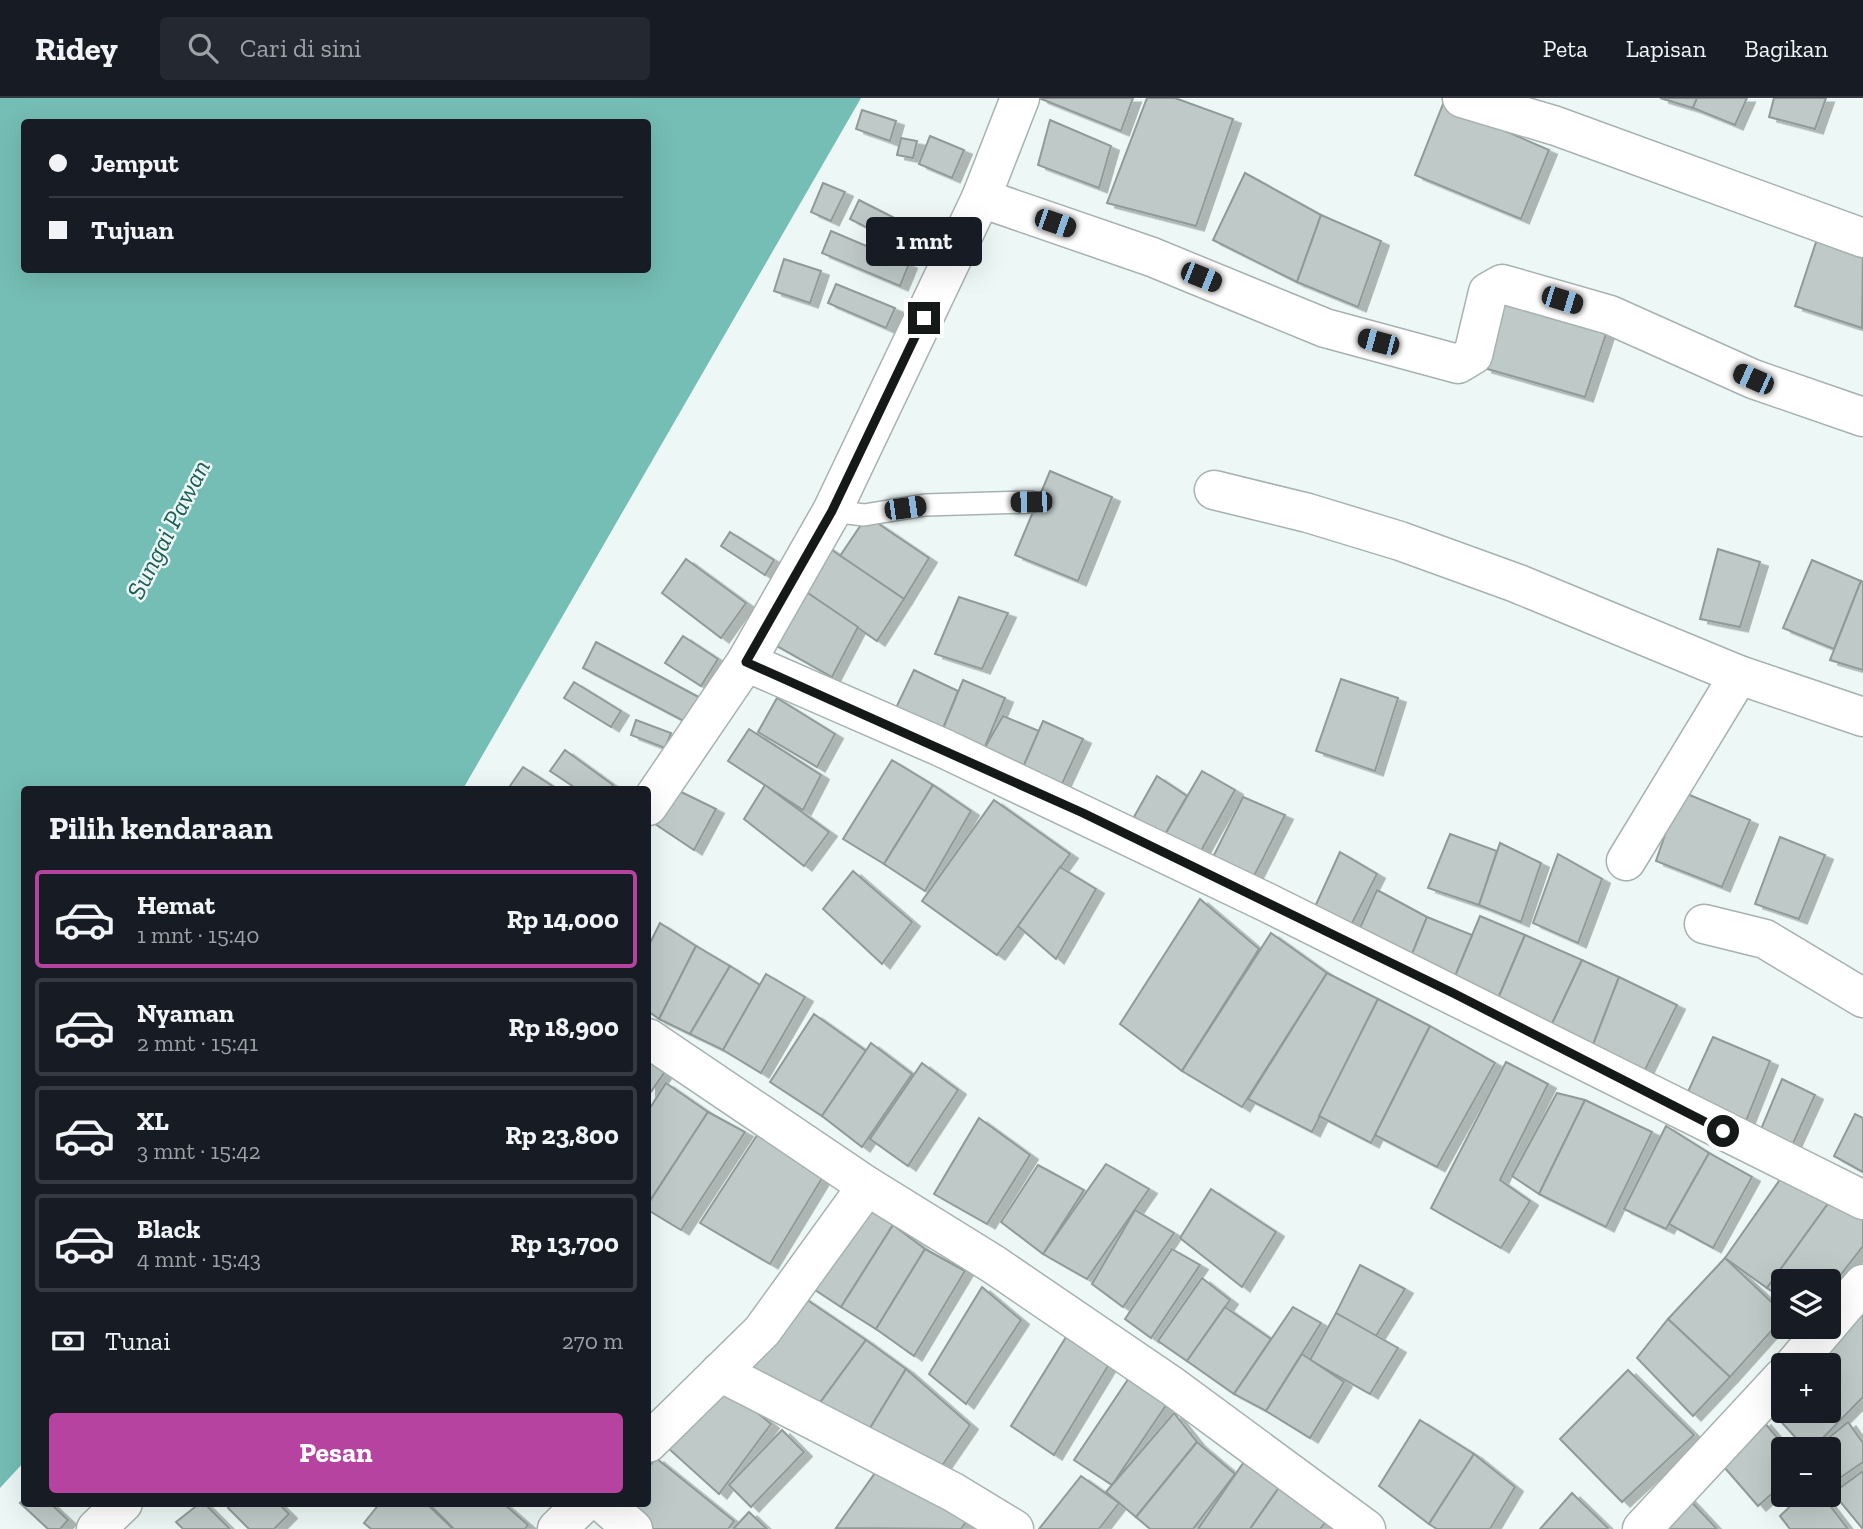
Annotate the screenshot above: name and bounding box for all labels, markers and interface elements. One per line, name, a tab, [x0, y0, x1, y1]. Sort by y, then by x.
search box	[160, 17, 650, 80]
text: Ridey	[35, 29, 118, 68]
icon: search	[184, 29, 222, 67]
text: Cari di sini	[240, 32, 361, 64]
text: Peta	[1543, 34, 1588, 63]
text: Lapisan	[1626, 34, 1706, 63]
text: Bagikan	[1744, 34, 1828, 63]
text: Jemput	[91, 147, 179, 179]
car	[1032, 206, 1079, 240]
text: Tujuan	[91, 214, 174, 246]
callout: 1 mnt	[866, 216, 982, 266]
text: 1 mnt	[896, 227, 952, 255]
car	[1178, 259, 1225, 295]
car	[1539, 284, 1586, 316]
route end	[908, 302, 940, 334]
car	[1355, 326, 1402, 358]
car	[1730, 361, 1777, 397]
water label: Sungai Pawan	[119, 454, 217, 604]
car	[1010, 491, 1053, 513]
car	[883, 495, 928, 521]
text: Pilih kendaraan	[49, 809, 273, 847]
icon: car	[53, 888, 116, 951]
text: Hemat	[137, 889, 215, 921]
text: Rp 14,000	[507, 903, 619, 935]
text: 1 mnt · 15:40	[137, 921, 260, 949]
icon: car	[53, 996, 116, 1059]
text: Nyaman	[137, 997, 234, 1029]
text: Rp 18,900	[509, 1011, 619, 1043]
text: 2 mnt · 15:41	[137, 1029, 258, 1057]
icon: car	[53, 1104, 116, 1167]
text: XL	[137, 1105, 169, 1137]
route start	[1707, 1115, 1739, 1147]
text: Rp 23,800	[505, 1119, 619, 1151]
text: 3 mnt · 15:42	[137, 1137, 261, 1165]
icon: car	[53, 1212, 116, 1275]
text: Black	[137, 1213, 200, 1245]
text: Rp 13,700	[510, 1227, 619, 1259]
text: 4 mnt · 15:43	[137, 1245, 261, 1273]
map controls	[1771, 1269, 1841, 1507]
button: layers	[1771, 1269, 1841, 1339]
icon: cash	[49, 1322, 87, 1360]
text: Tunai	[105, 1325, 170, 1357]
text: 270 m	[562, 1327, 623, 1355]
button: +	[1771, 1353, 1841, 1423]
button: Pesan	[49, 1413, 623, 1493]
button: −	[1771, 1437, 1841, 1507]

